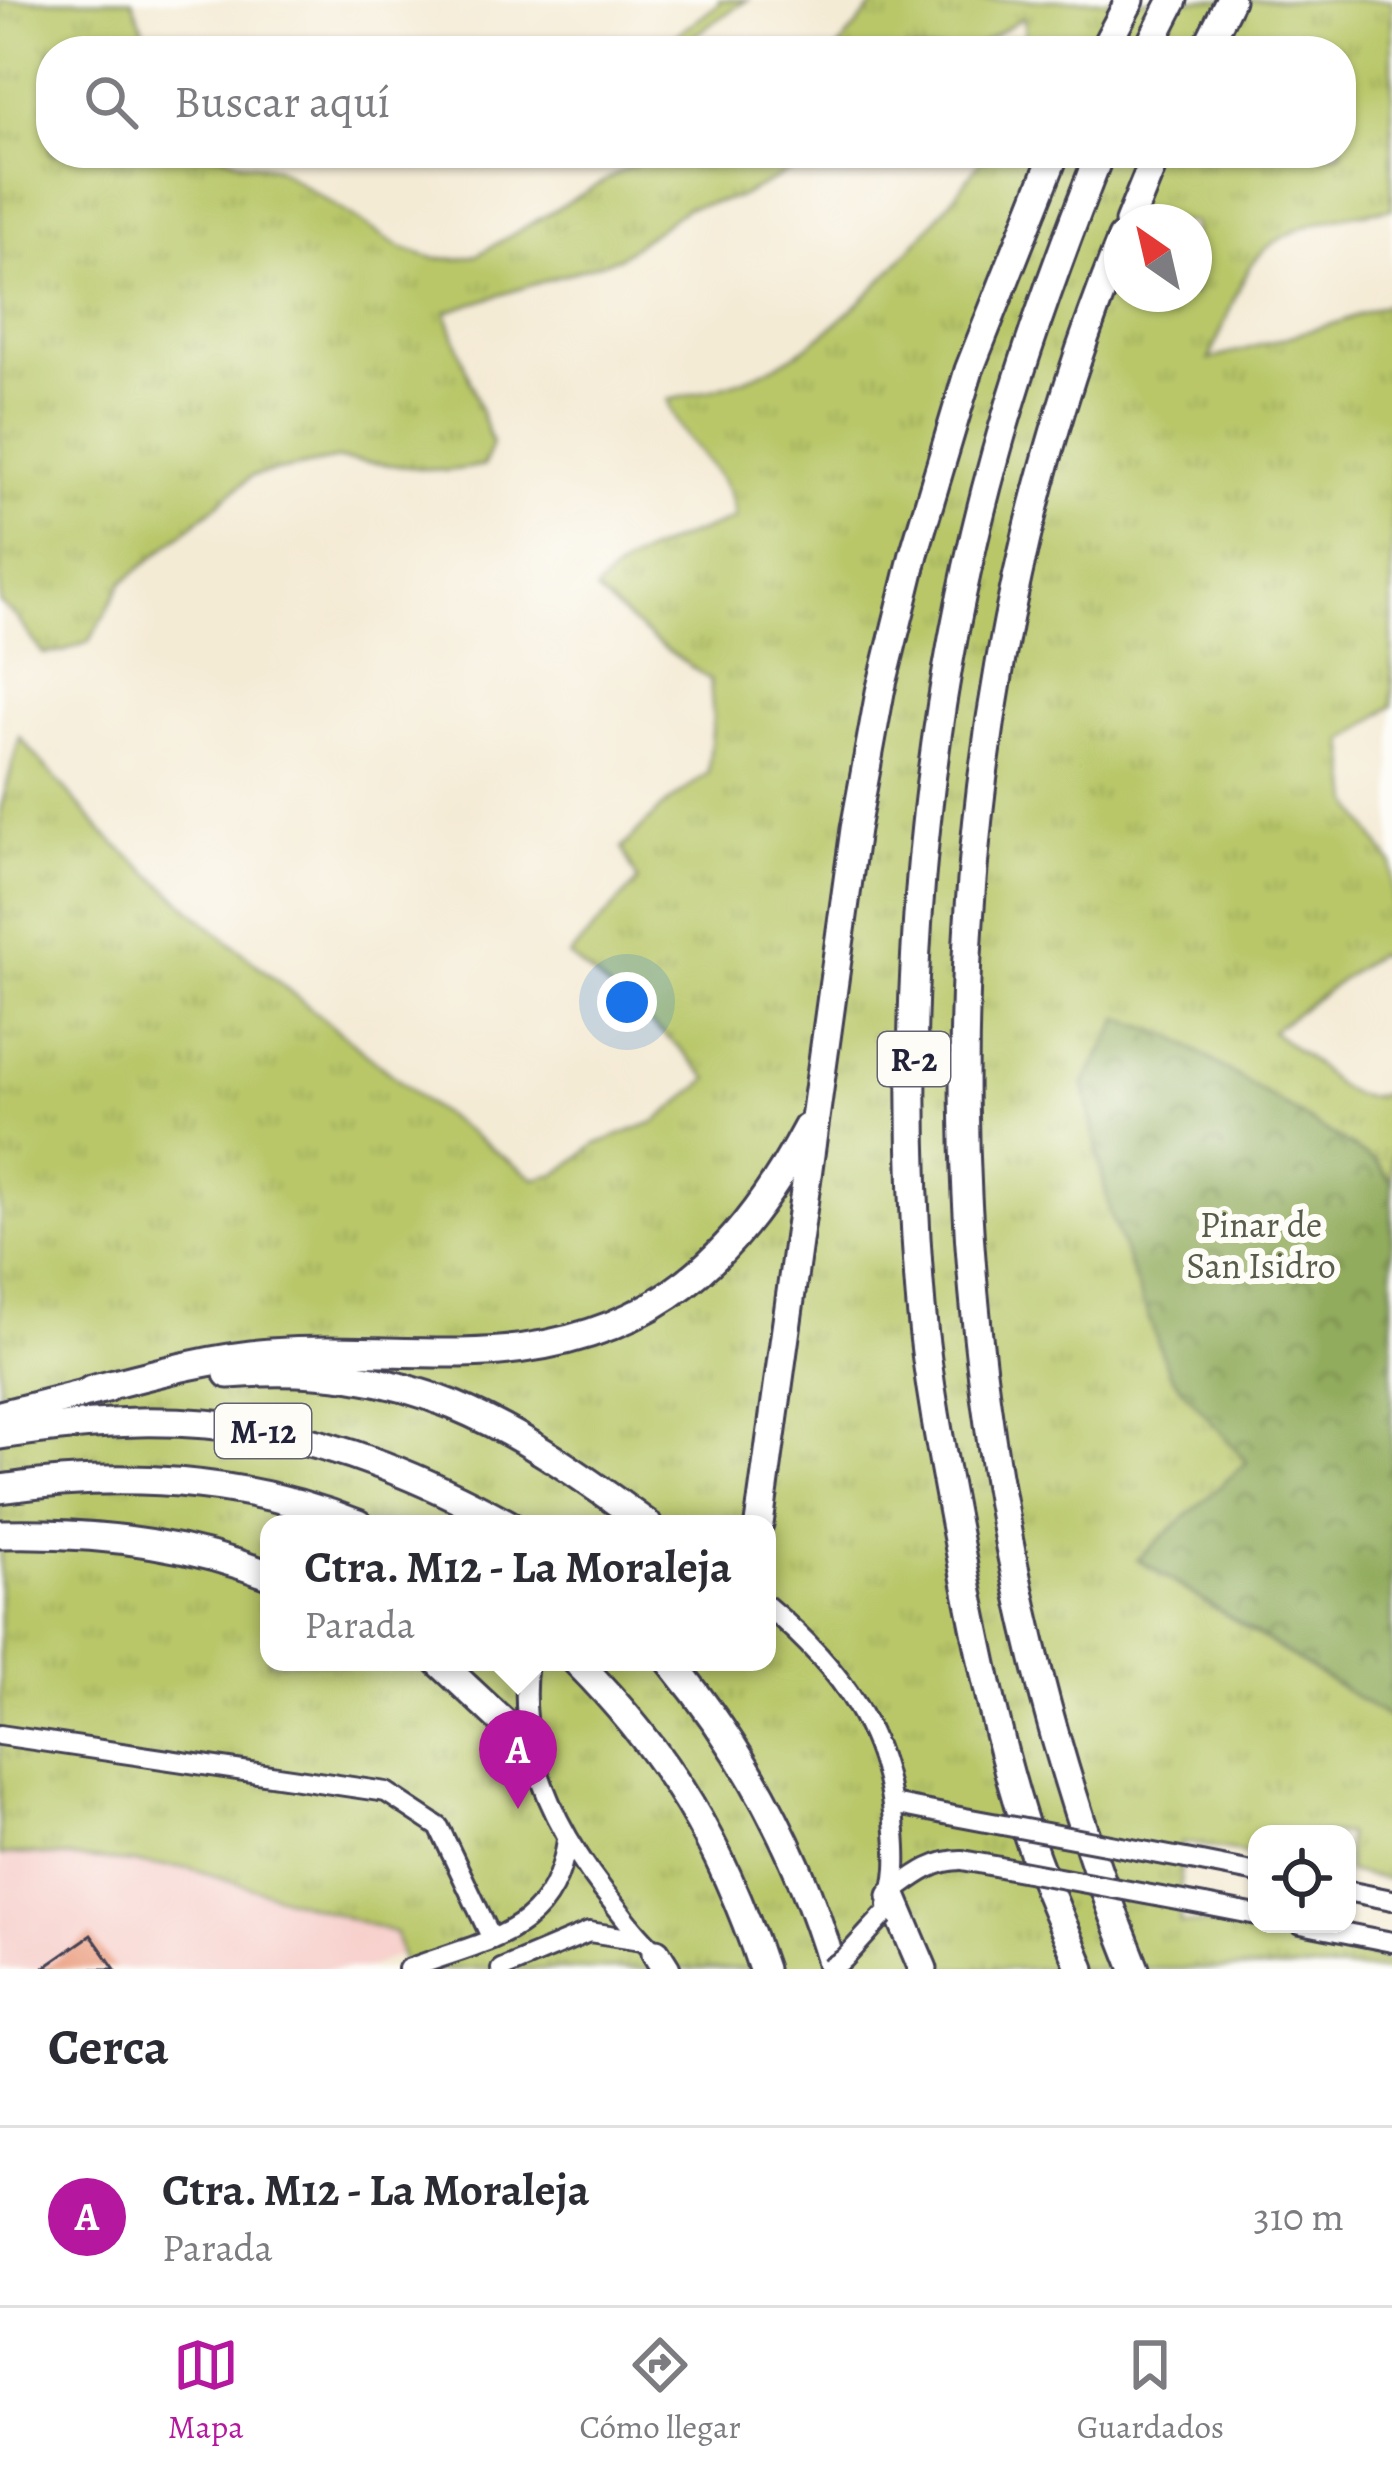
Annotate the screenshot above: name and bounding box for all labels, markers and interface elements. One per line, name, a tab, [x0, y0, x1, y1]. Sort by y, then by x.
search box	[36, 36, 1356, 168]
icon: search	[78, 69, 144, 135]
text: Buscar aquí	[174, 71, 390, 133]
north arrow	[1104, 204, 1212, 312]
your location	[597, 972, 657, 1032]
road number: R-2	[878, 1032, 950, 1086]
park label: Pinar de San Isidro	[1186, 1200, 1336, 1290]
road number: M-12	[215, 1404, 311, 1458]
popup	[260, 1515, 776, 1671]
text: Ctra. M12 - La Moraleja	[304, 1536, 732, 1598]
text: Parada	[304, 1598, 415, 1651]
pin: A	[479, 1710, 557, 1809]
map controls	[1248, 1825, 1356, 1933]
button: locate	[1248, 1825, 1356, 1933]
text: Cerca	[48, 2012, 169, 2082]
text: Ctra. M12 - La Moraleja	[162, 2159, 589, 2221]
text: A	[75, 2190, 99, 2243]
text: 310 m	[1253, 2190, 1344, 2243]
text: Parada	[162, 2221, 273, 2274]
tab: Mapa	[168, 2332, 244, 2449]
tab: Cómo llegar	[579, 2332, 741, 2449]
tab: Guardados	[1077, 2332, 1224, 2449]

